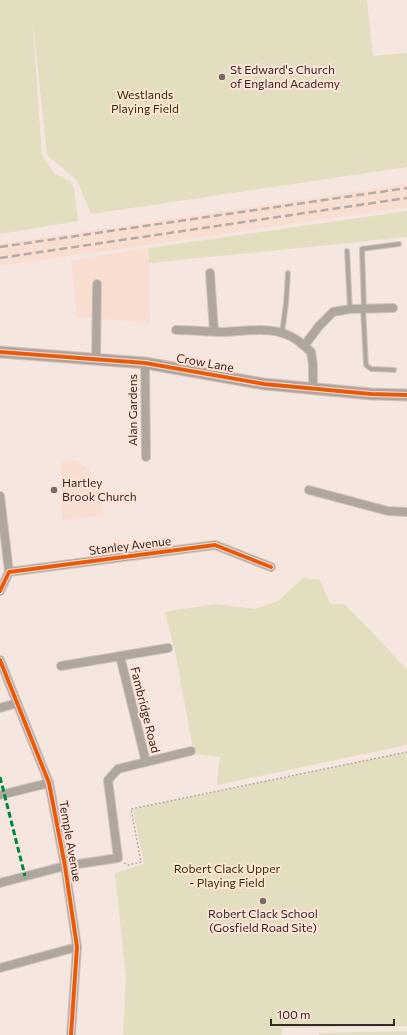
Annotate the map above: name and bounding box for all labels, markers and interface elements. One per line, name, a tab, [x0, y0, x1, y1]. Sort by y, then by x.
place label: St Edward's Church of England Academy	[230, 62, 340, 90]
marker: St Edward's Church of England Academy	[217, 72, 227, 82]
park label: Westlands Playing Field	[111, 87, 179, 115]
street label: Crow Lane	[175, 350, 235, 374]
street label: Alan Gardens	[125, 374, 139, 446]
place label: Hartley Brook Church	[62, 475, 137, 503]
marker: Hartley Brook Church	[49, 485, 59, 495]
street label: Stanley Avenue	[88, 533, 172, 557]
street label: Fambridge Road	[128, 665, 163, 754]
street label: Temple Avenue	[57, 799, 85, 883]
park label: Robert Clack Upper - Playing Field	[174, 861, 281, 889]
marker: Robert Clack School (Gosfield Road Site)	[258, 896, 268, 906]
place label: Robert Clack School (Gosfield Road Site)	[208, 906, 318, 934]
scale bar	[271, 1001, 394, 1027]
text: 100 m	[277, 1007, 311, 1021]

